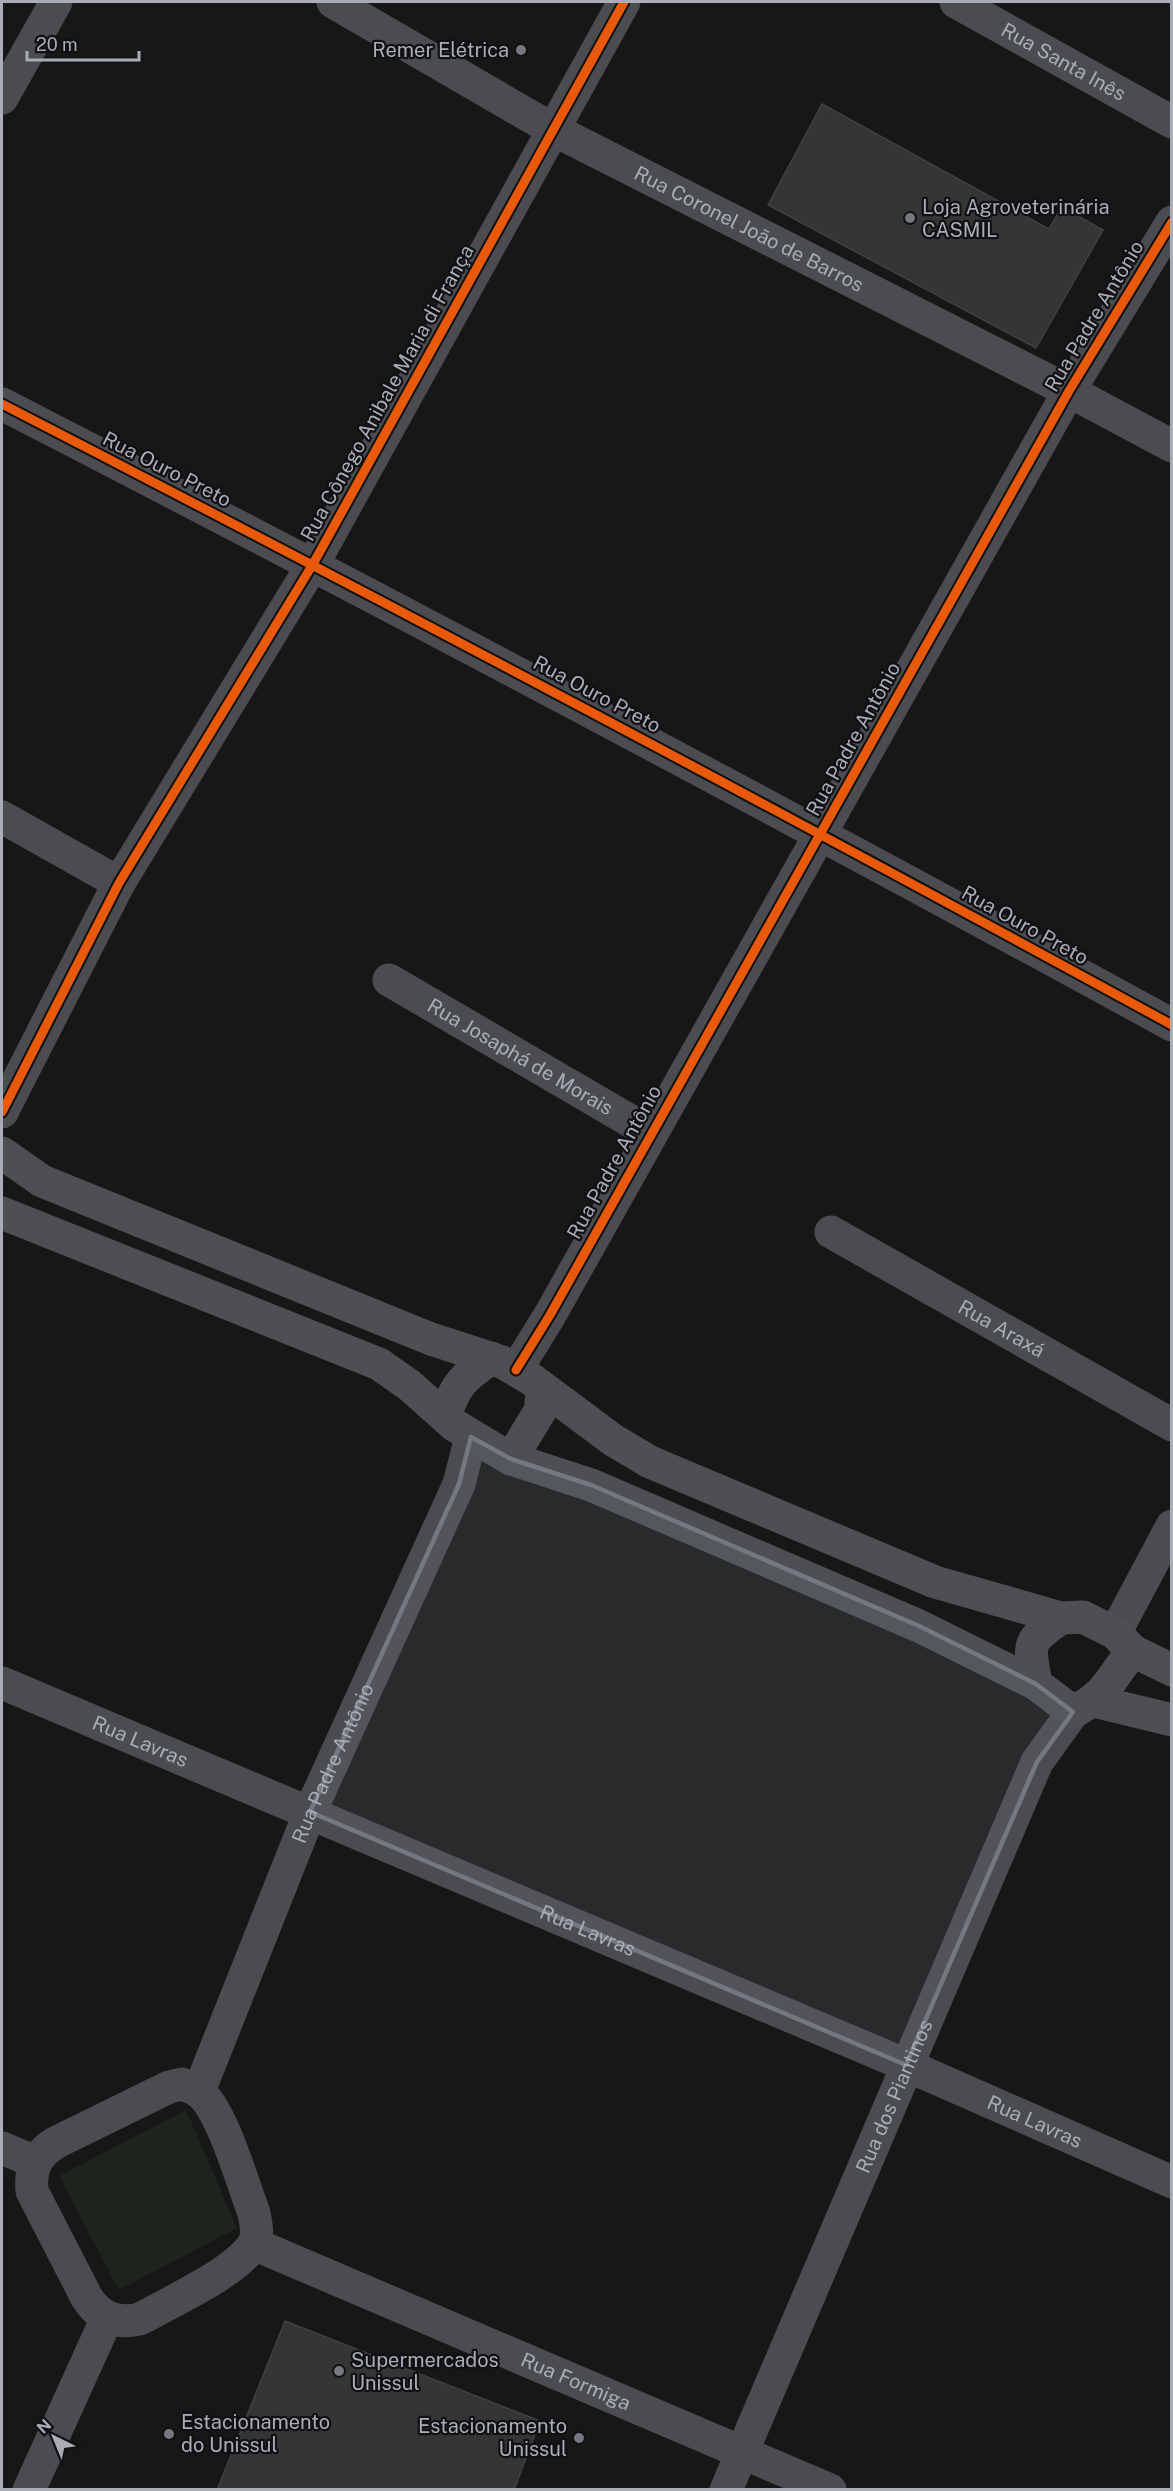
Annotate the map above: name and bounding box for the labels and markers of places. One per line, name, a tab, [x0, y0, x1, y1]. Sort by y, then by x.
place label: Remer Elétrica	[372, 38, 509, 62]
marker: Remer Elétrica	[514, 43, 528, 57]
place label: Loja Agroveterinária CASMIL	[922, 195, 1110, 242]
marker: Loja Agroveterinária CASMIL	[903, 211, 917, 225]
place label: Supermercados Unissul	[351, 2348, 499, 2395]
marker: Supermercados Unissul	[332, 2364, 346, 2378]
place label: Estacionamento do Unissul	[181, 2410, 330, 2457]
place label: Estacionamento Unissul	[418, 2414, 567, 2461]
marker: Estacionamento do Unissul	[162, 2427, 176, 2441]
marker: Estacionamento Unissul	[572, 2431, 586, 2445]

